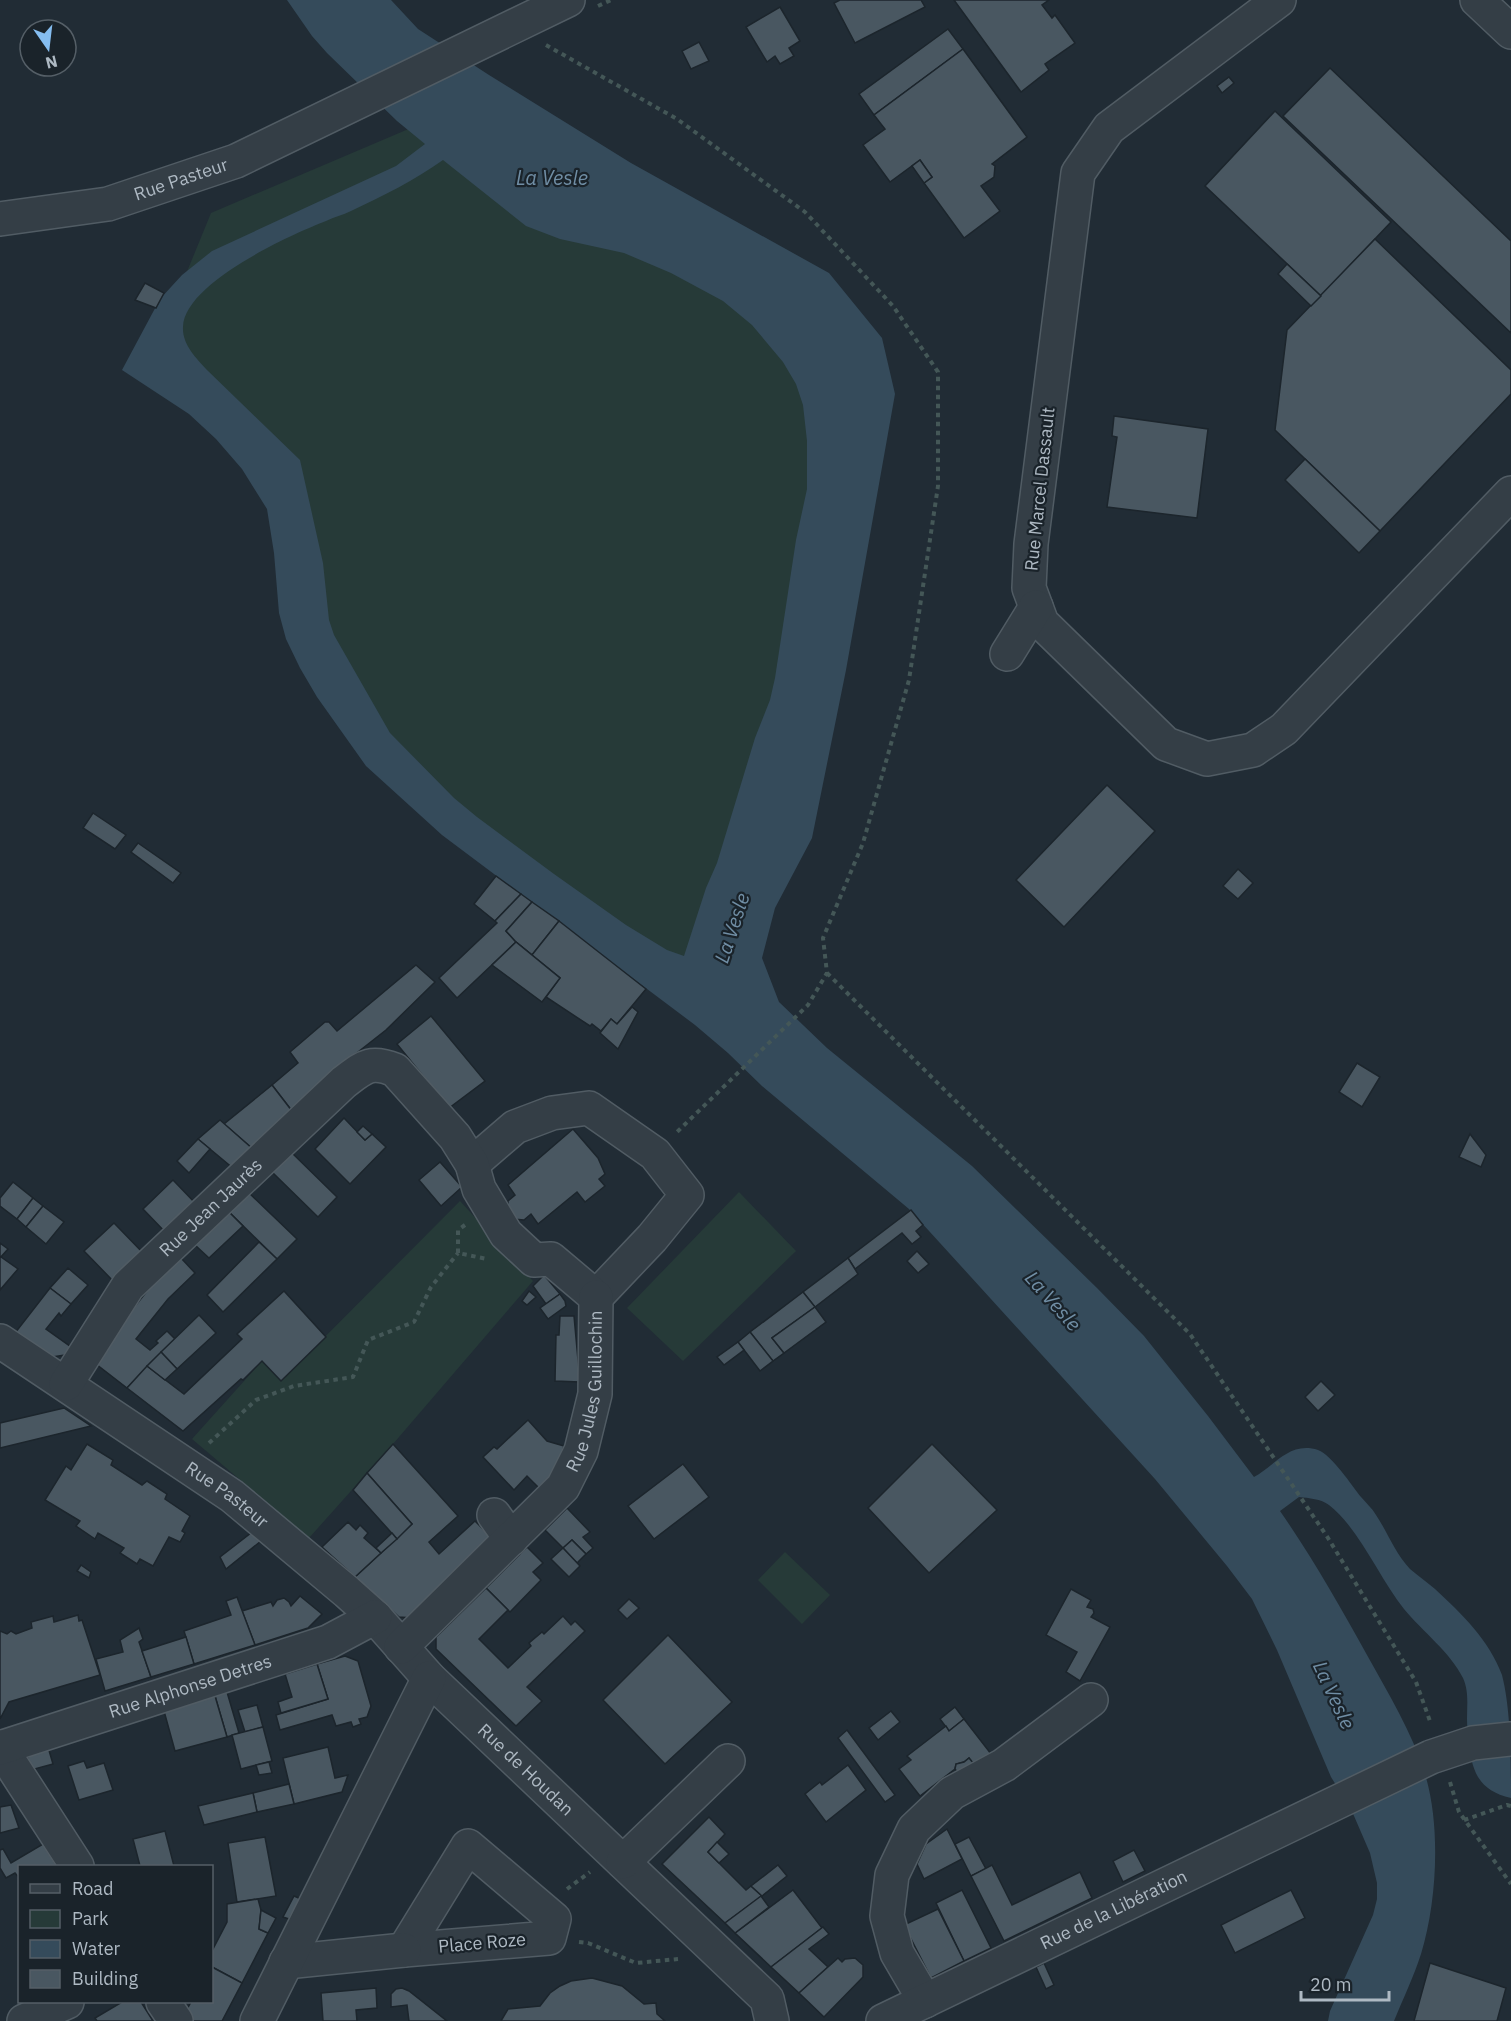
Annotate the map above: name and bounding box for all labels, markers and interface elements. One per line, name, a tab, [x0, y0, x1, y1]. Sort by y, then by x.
north arrow	[18, 18, 78, 78]
text: N	[44, 51, 60, 74]
street label: Rue Pasteur	[131, 152, 231, 206]
water label: La Vesle	[516, 164, 588, 191]
street label: Rue Marcel Dassault	[1019, 406, 1060, 572]
water label: La Vesle	[708, 889, 756, 966]
street label: Rue Jean Jaurès	[154, 1153, 267, 1261]
water label: La Vesle	[1019, 1265, 1088, 1337]
street label: Rue Jules Guillochin	[560, 1310, 607, 1476]
street label: Rue Pasteur	[181, 1456, 274, 1533]
street label: Rue Alphonse Detres	[106, 1649, 274, 1723]
water label: La Vesle	[1307, 1656, 1362, 1733]
street label: Rue de Houdan	[473, 1718, 579, 1820]
street label: Rue de la Libération	[1036, 1864, 1191, 1955]
legend	[18, 1865, 213, 2003]
text: Road	[72, 1877, 113, 1900]
text: Park	[72, 1907, 109, 1930]
street label: Place Roze	[437, 1927, 527, 1958]
text: Water	[72, 1937, 121, 1960]
scale bar	[1301, 1964, 1390, 2002]
text: Building	[72, 1967, 139, 1990]
text: 20 m	[1310, 1973, 1352, 1996]

